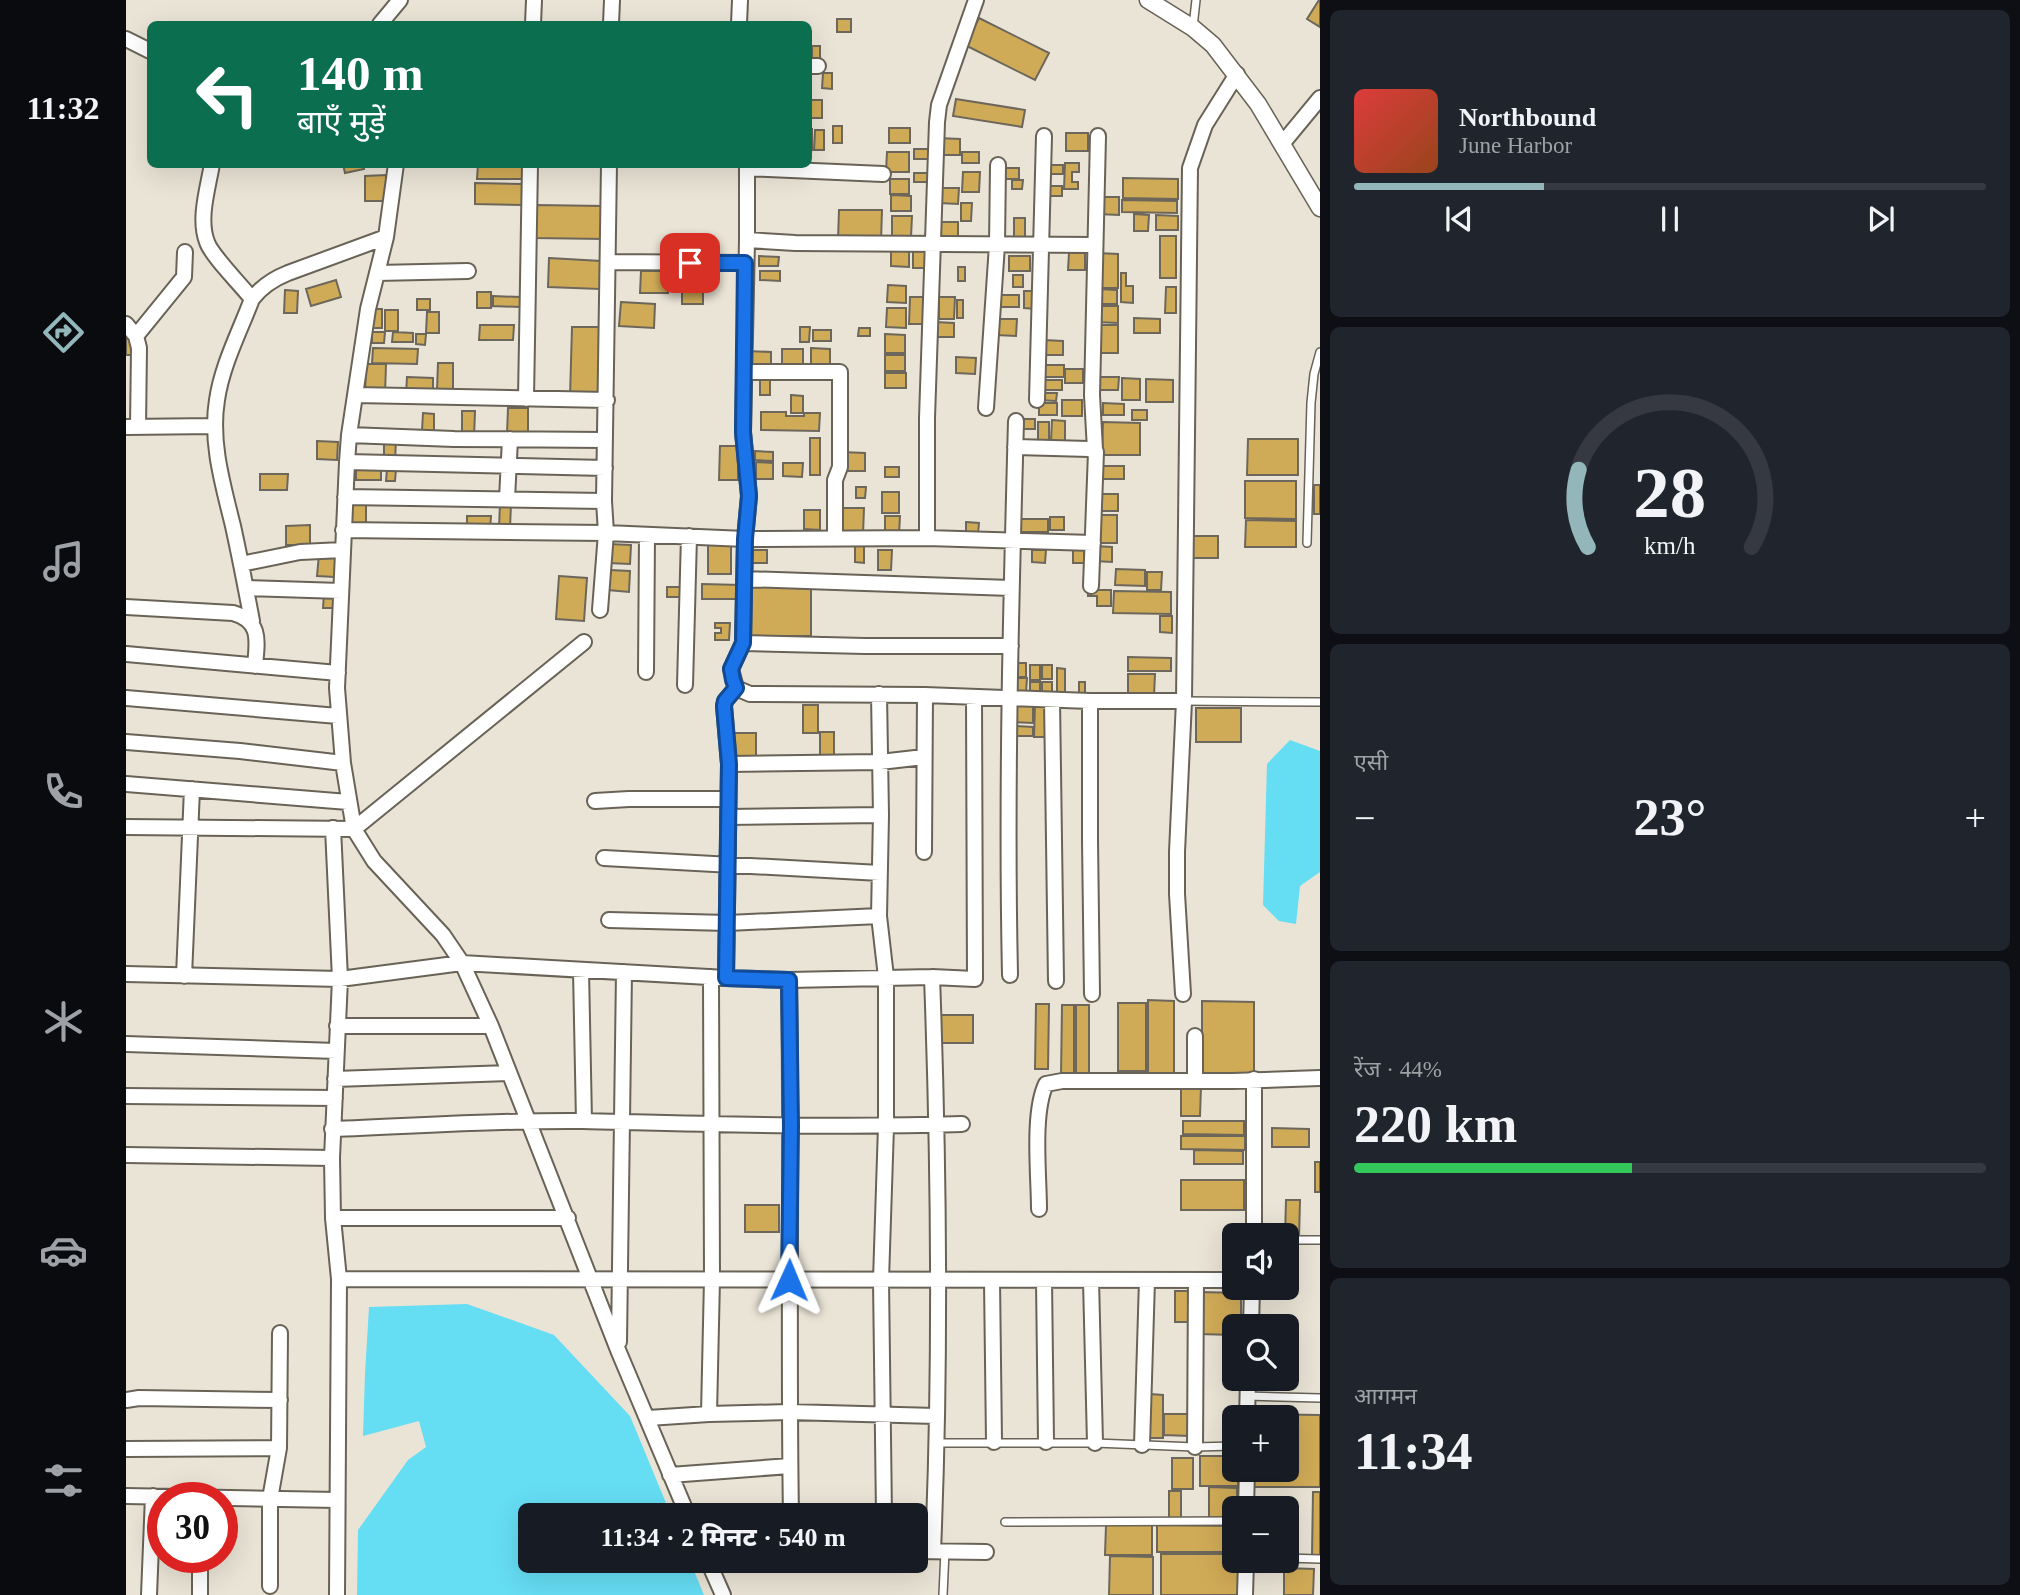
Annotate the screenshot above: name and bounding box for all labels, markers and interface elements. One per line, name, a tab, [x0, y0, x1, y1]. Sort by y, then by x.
text: 140 m	[297, 46, 424, 101]
icon: left	[182, 49, 273, 140]
text: 11:32	[27, 90, 99, 126]
text: Northbound	[1459, 103, 1596, 132]
text: बाएँ मुड़ें	[297, 104, 386, 140]
text: June Harbor	[1459, 133, 1572, 158]
icon: previous	[1440, 200, 1478, 238]
icon: pause	[1651, 200, 1689, 238]
icon: next	[1862, 200, 1900, 238]
pin	[660, 233, 720, 293]
icon: arrive	[671, 244, 709, 282]
icon: directions	[39, 308, 88, 357]
text: 28	[1634, 452, 1706, 533]
text: km/h	[1644, 531, 1696, 558]
icon: music	[39, 537, 88, 586]
text: एसी	[1354, 750, 1388, 775]
icon: phone	[39, 767, 88, 816]
text: 23°	[1634, 789, 1706, 846]
text: −	[1354, 797, 1375, 839]
text: +	[1965, 797, 1986, 839]
icon: climate	[39, 997, 88, 1046]
text: रेंज · 44%	[1354, 1057, 1442, 1082]
text: 220 km	[1354, 1096, 1517, 1153]
map controls	[1222, 1223, 1299, 1573]
button: sound	[1222, 1223, 1299, 1300]
icon: car	[39, 1226, 88, 1275]
position arrow	[752, 1243, 826, 1317]
button: search	[1222, 1314, 1299, 1391]
text: आगमन	[1354, 1384, 1417, 1409]
button: +	[1222, 1405, 1299, 1482]
text: 11:34	[1354, 1423, 1472, 1480]
icon: filters	[39, 1456, 88, 1505]
speed limit sign: 30	[147, 1482, 238, 1573]
button: −	[1222, 1496, 1299, 1573]
text: 11:34 · 2 मिनट · 540 m	[600, 1523, 846, 1552]

